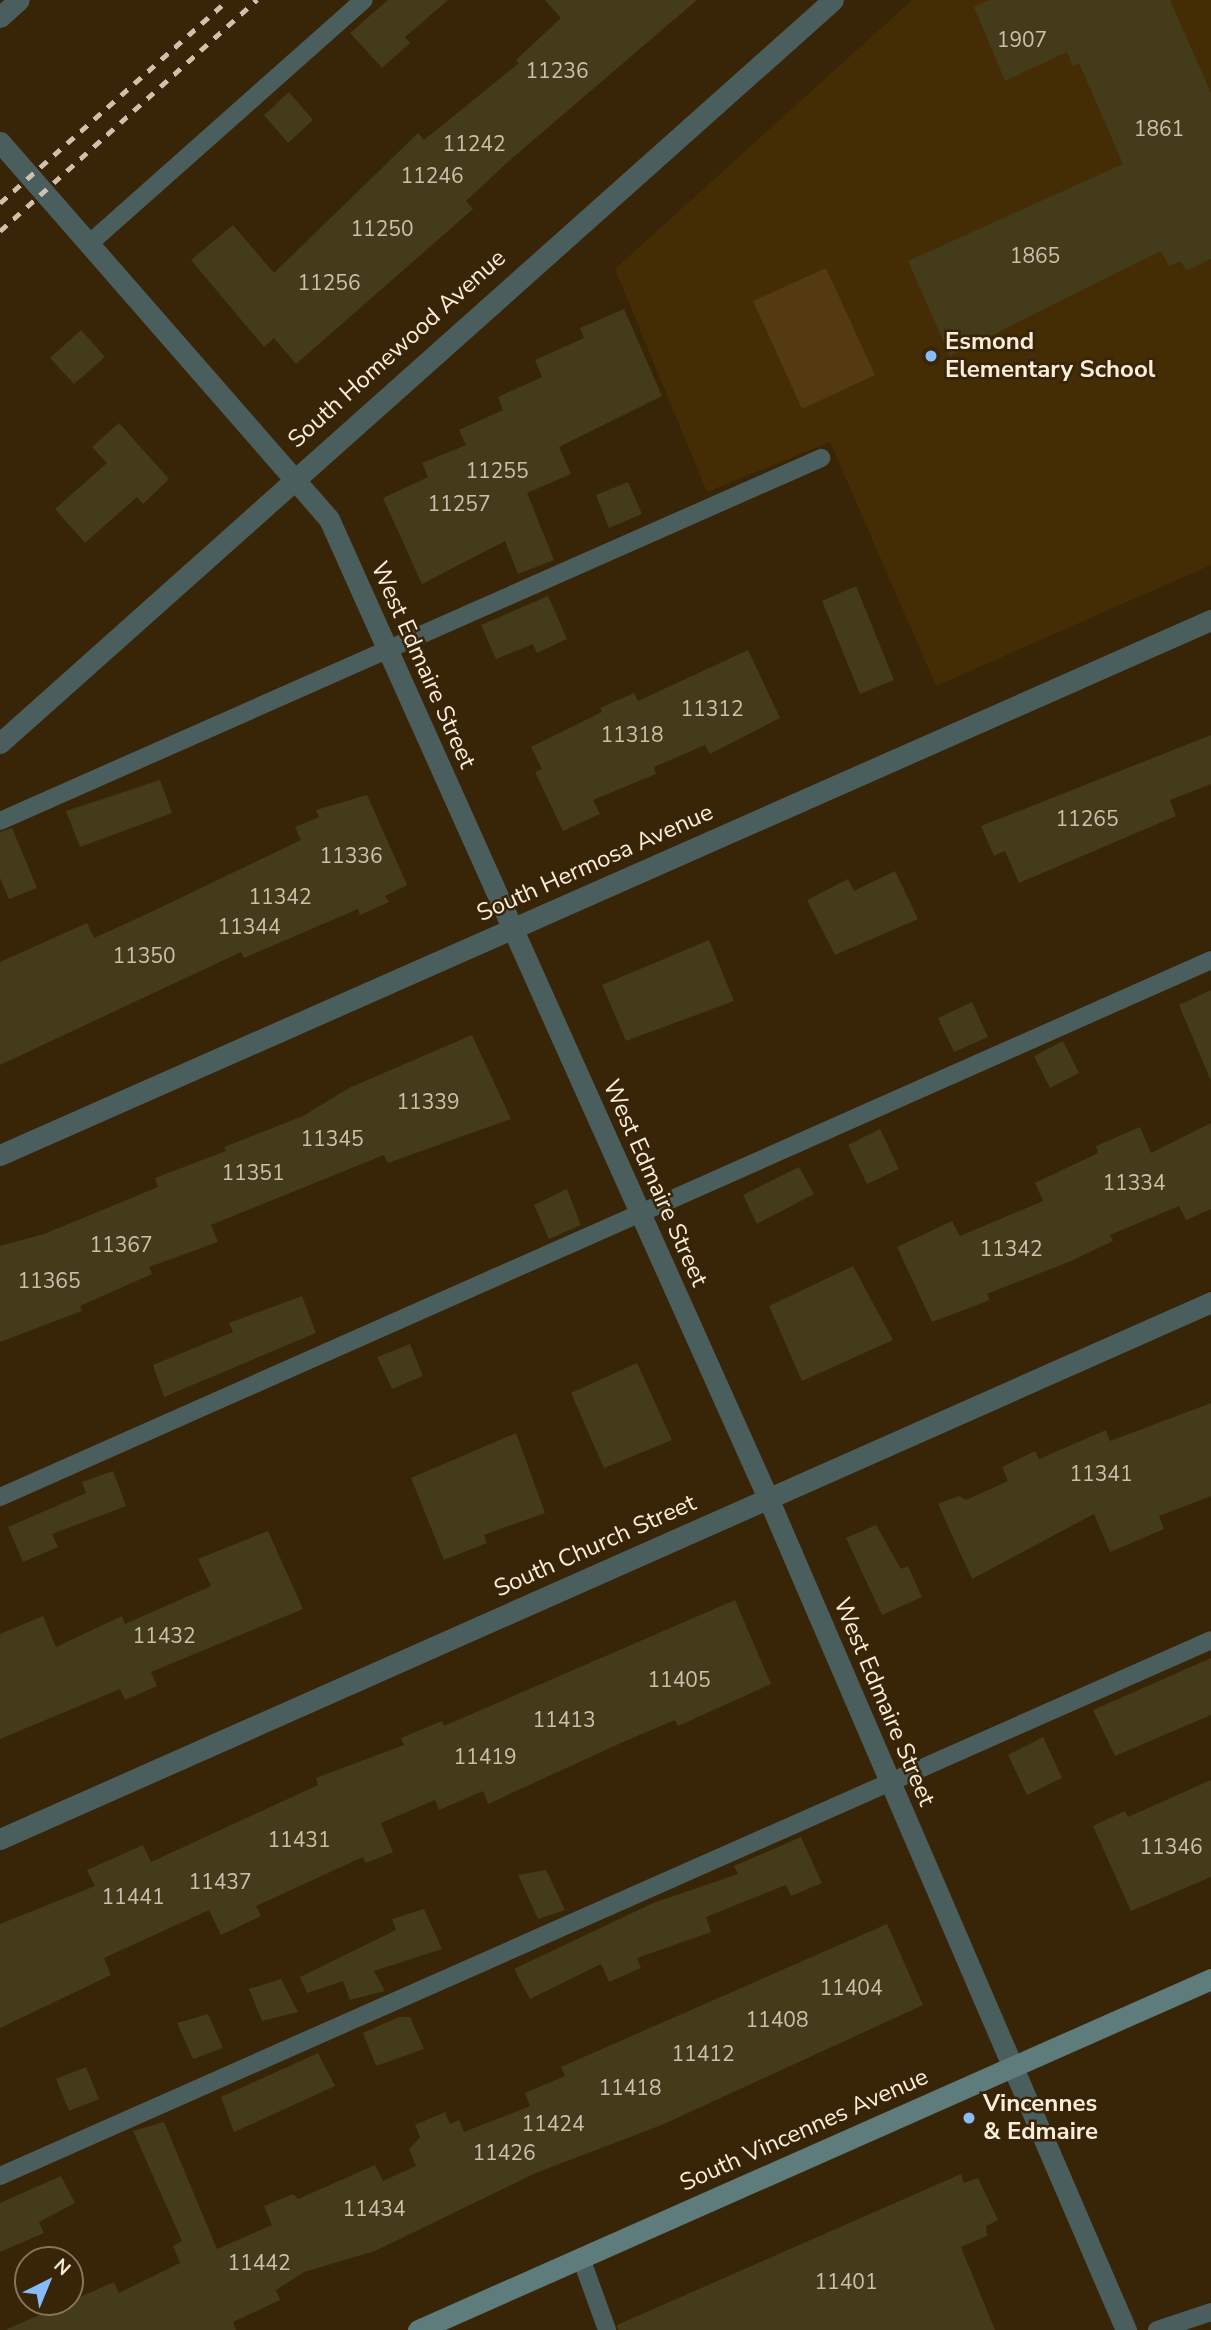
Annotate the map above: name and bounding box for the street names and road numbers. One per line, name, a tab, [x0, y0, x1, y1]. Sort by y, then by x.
street label: South Homewood Avenue	[282, 244, 512, 454]
street label: West Edmaire Street	[364, 557, 482, 773]
street label: South Hermosa Avenue	[472, 798, 718, 928]
street label: West Edmaire Street	[596, 1075, 714, 1291]
street label: South Church Street	[490, 1489, 700, 1603]
street label: West Edmaire Street	[827, 1594, 941, 1810]
street label: South Vincennes Avenue	[675, 2062, 933, 2198]

